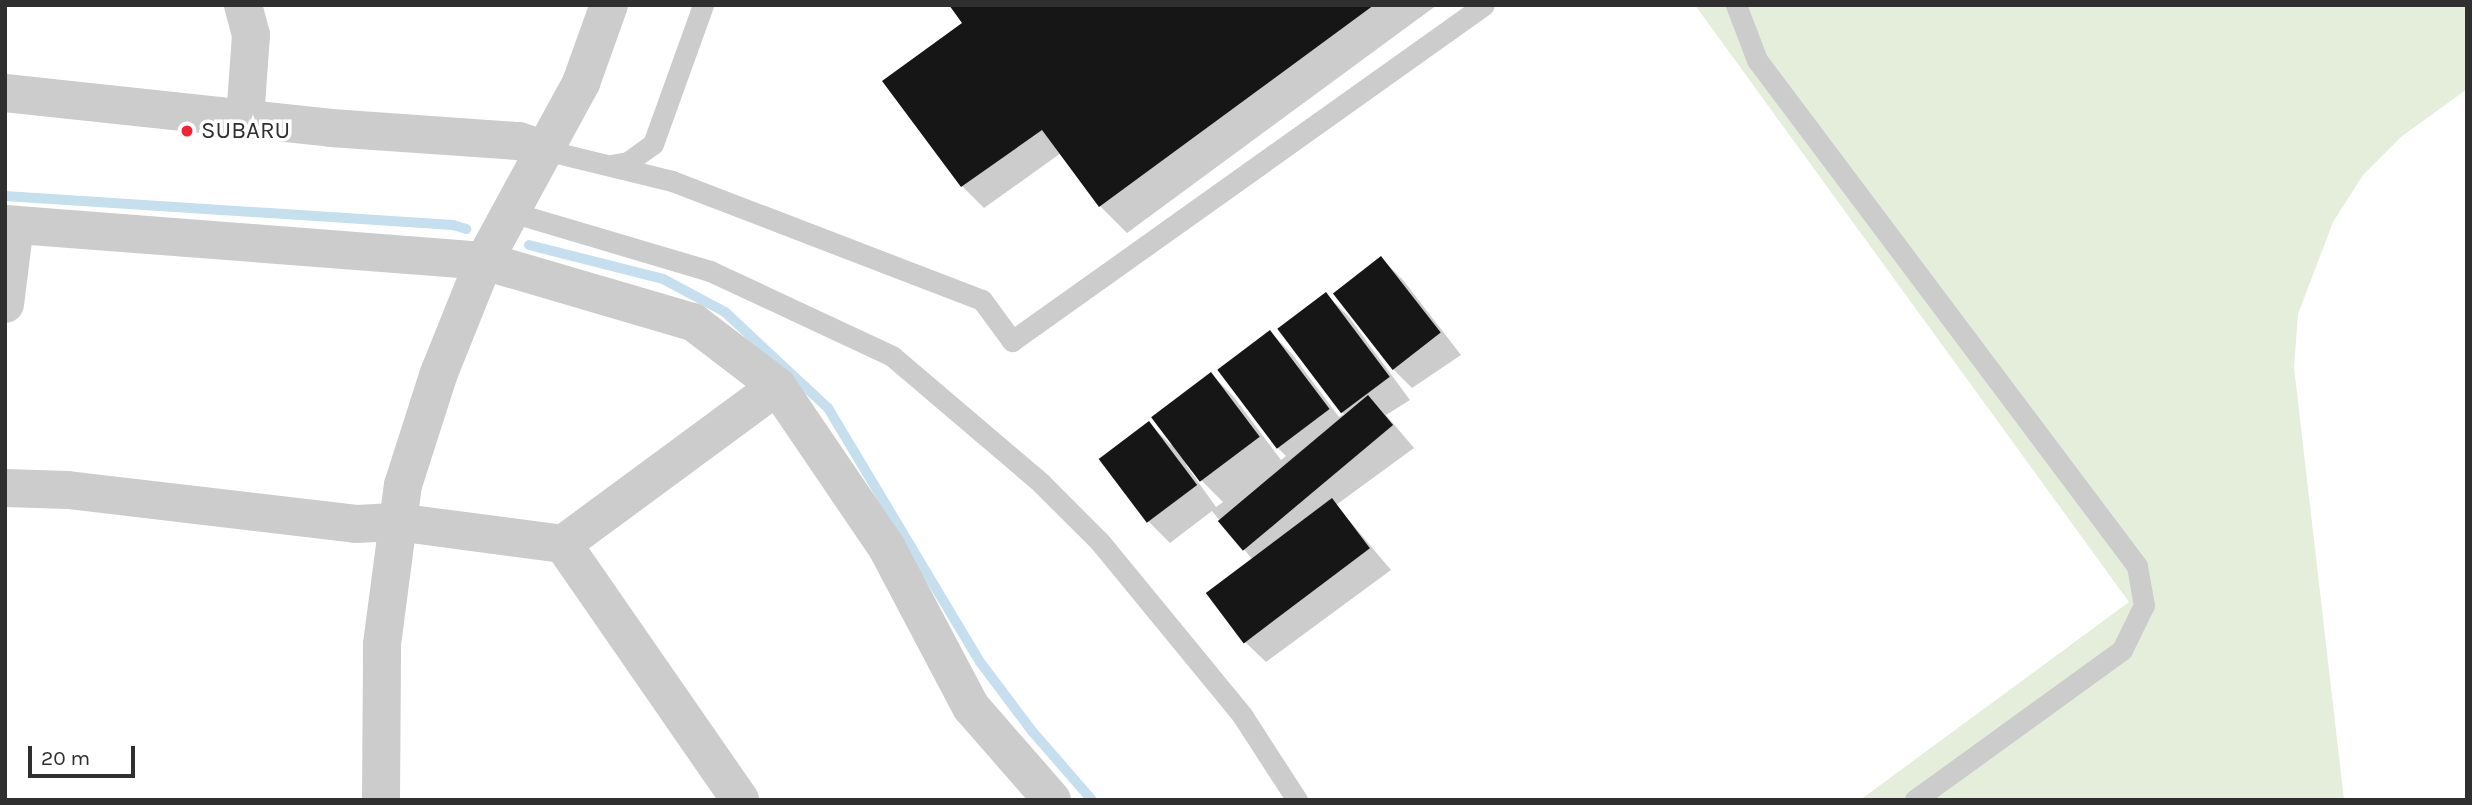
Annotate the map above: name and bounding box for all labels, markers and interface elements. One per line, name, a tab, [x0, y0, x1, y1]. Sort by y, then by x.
place label: SUBARU	[201, 117, 290, 145]
marker: SUBARU	[179, 123, 195, 139]
scale bar	[32, 732, 138, 776]
text: 20 m	[41, 746, 90, 770]

